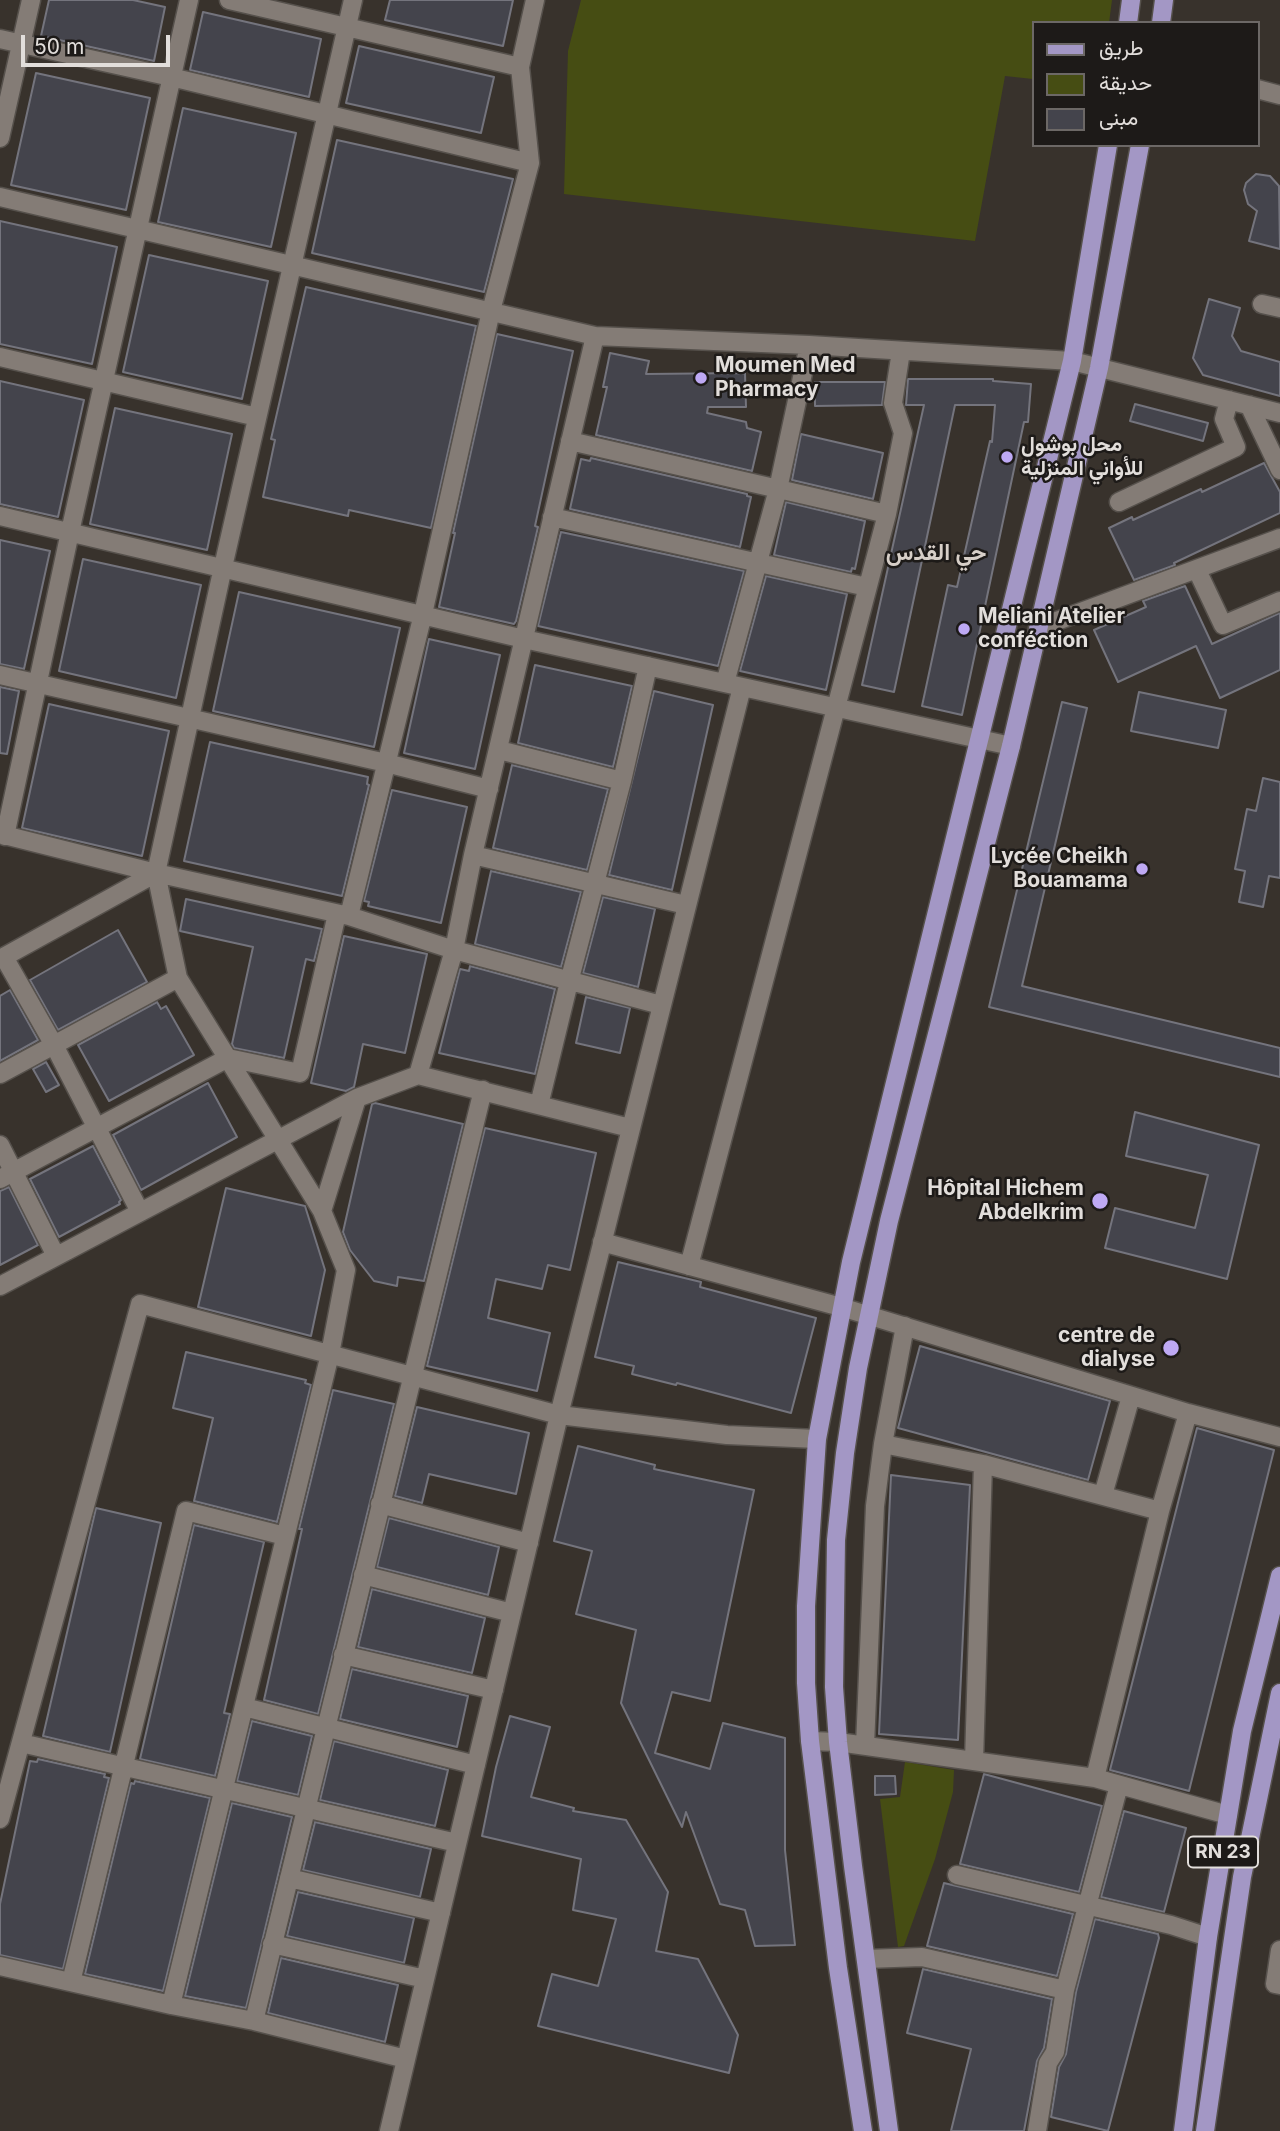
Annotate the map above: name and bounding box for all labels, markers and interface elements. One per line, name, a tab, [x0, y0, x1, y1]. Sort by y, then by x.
scale bar	[24, 21, 173, 65]
legend	[1032, 21, 1259, 147]
text: 50 m	[34, 34, 84, 59]
text: طريق	[1099, 35, 1144, 60]
text: حديقة	[1099, 70, 1152, 95]
text: مبنى	[1099, 105, 1138, 130]
place label: Moumen Med Pharmacy	[715, 353, 856, 403]
marker: Moumen Med Pharmacy	[693, 370, 709, 386]
place label: محل بوشول للأواني المنزلية	[1021, 432, 1143, 482]
marker: محل بوشول للأواني المنزلية	[999, 449, 1015, 465]
district label: حي القدس	[886, 539, 986, 567]
place label: Meliani Atelier conféction	[978, 604, 1125, 654]
marker: Meliani Atelier conféction	[956, 621, 972, 637]
place label: Lycée Cheikh Bouamama	[991, 844, 1128, 894]
marker: Lycée Cheikh Bouamama	[1134, 861, 1150, 877]
place label: Hôpital Hichem Abdelkrim	[927, 1176, 1084, 1226]
marker: Hôpital Hichem Abdelkrim	[1090, 1191, 1110, 1211]
place label: centre de dialyse	[1058, 1323, 1155, 1373]
marker: centre de dialyse	[1161, 1338, 1181, 1358]
road number: RN 23	[1188, 1836, 1258, 1868]

